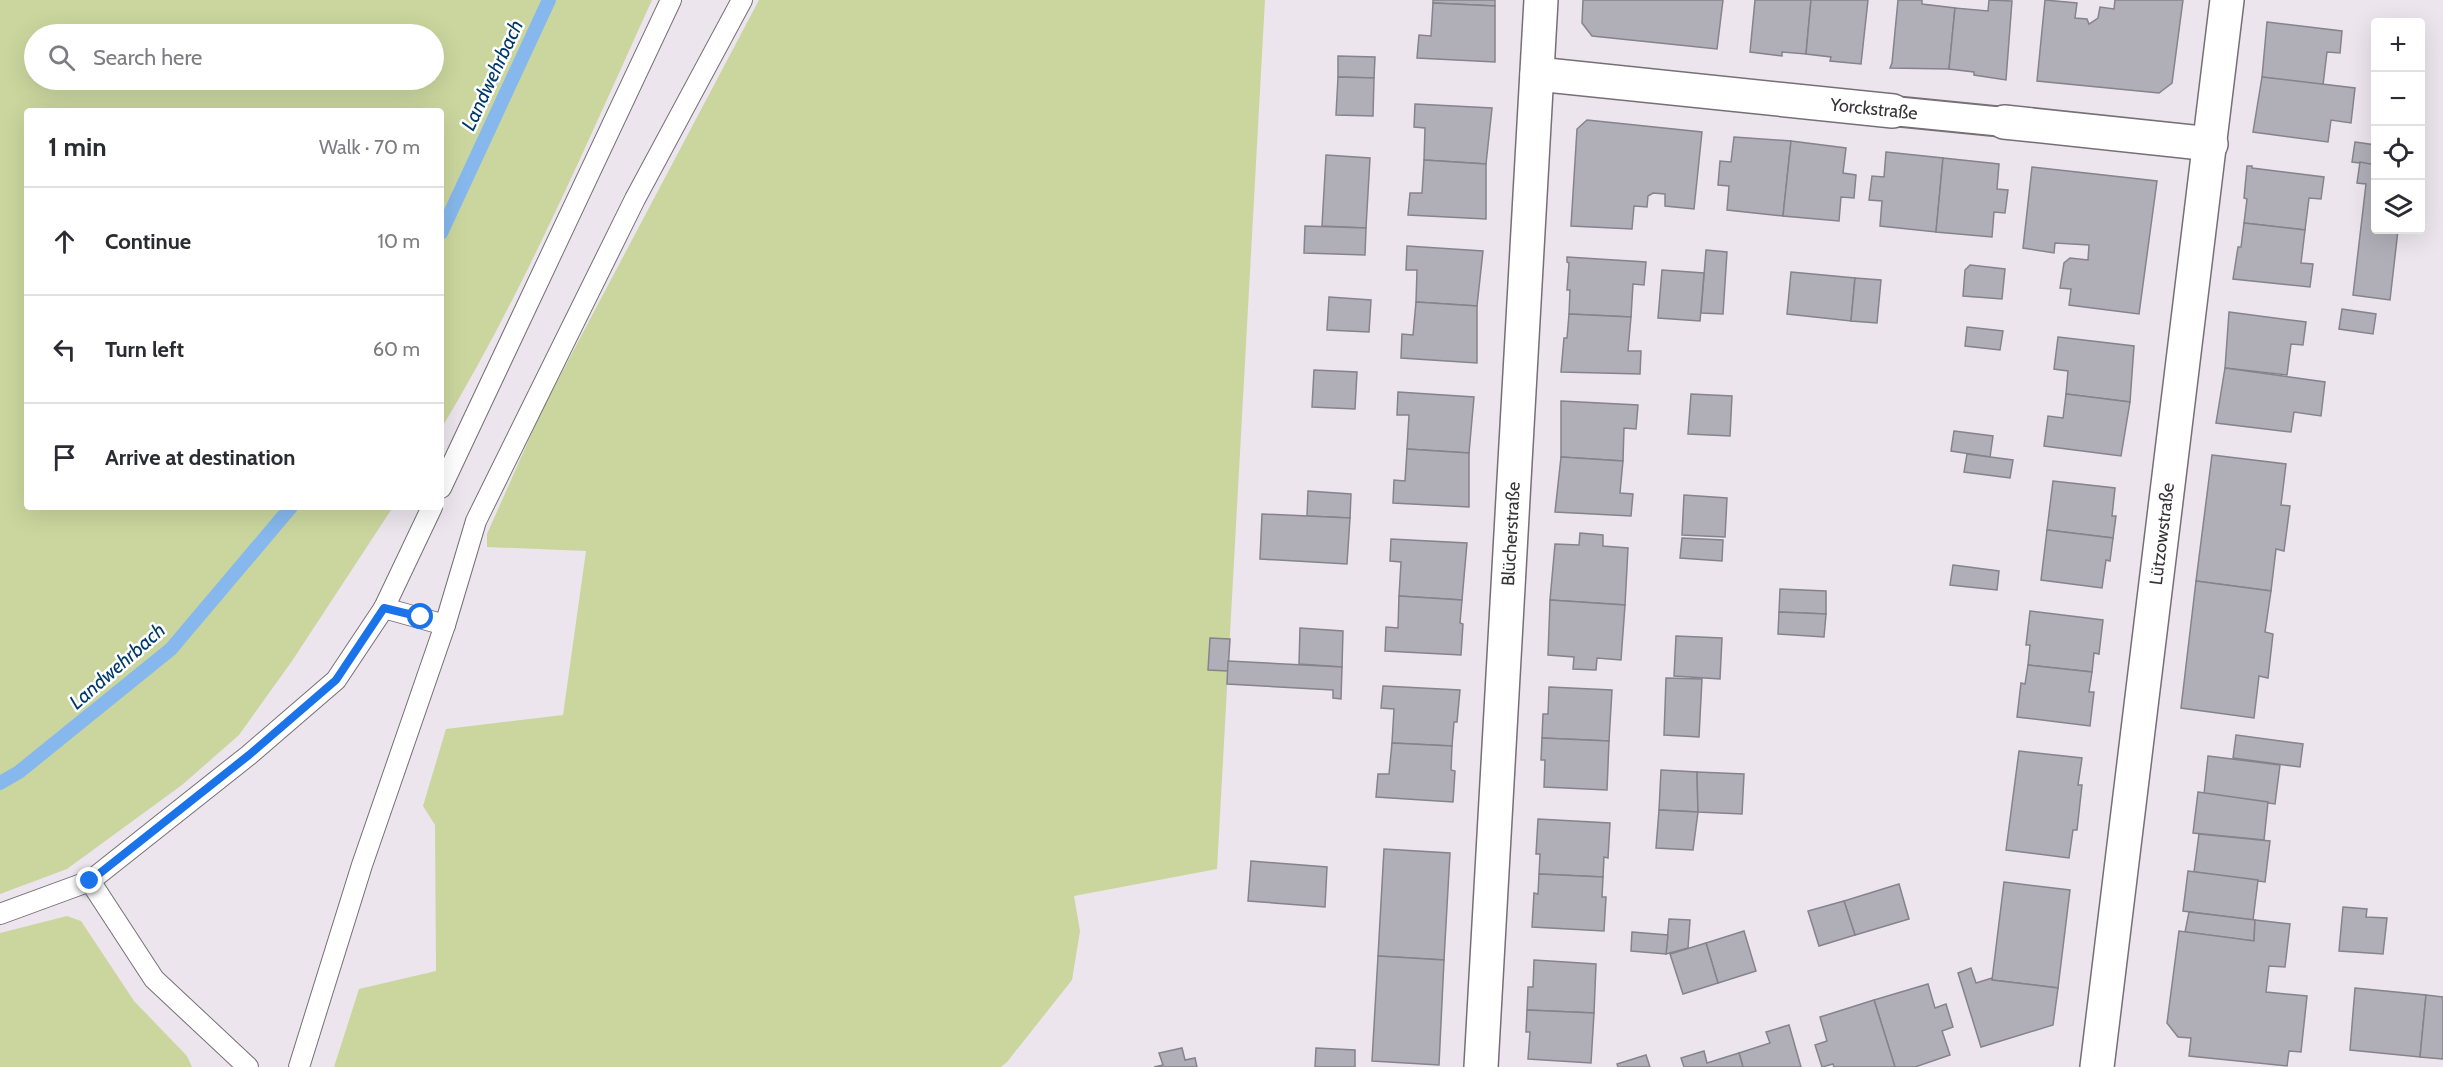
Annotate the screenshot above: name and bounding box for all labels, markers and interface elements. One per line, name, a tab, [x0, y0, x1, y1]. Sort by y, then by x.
water label: Landwehrbach	[456, 16, 528, 134]
map controls	[2371, 18, 2425, 234]
button: +	[2371, 18, 2425, 72]
search box	[24, 24, 444, 90]
icon: search	[45, 41, 78, 74]
text: Search here	[93, 44, 202, 71]
button: −	[2371, 72, 2425, 126]
street label: Yorckstraße	[1828, 93, 1919, 125]
button: locate	[2371, 126, 2425, 180]
text: 1 min	[48, 131, 107, 163]
text: Walk · 70 m	[319, 135, 420, 159]
button: layers	[2371, 180, 2425, 234]
icon: ahead	[48, 225, 81, 258]
text: Continue	[105, 228, 191, 255]
text: 10 m	[377, 229, 420, 253]
icon: left	[48, 333, 81, 366]
text: Turn left	[105, 336, 184, 363]
text: 60 m	[373, 337, 420, 361]
icon: arrive	[48, 441, 81, 474]
text: Arrive at destination	[105, 444, 295, 471]
street label: Blücherstraße	[1497, 481, 1525, 587]
street label: Lützowstraße	[2145, 482, 2179, 586]
route start	[407, 603, 433, 629]
water label: Landwehrbach	[64, 618, 170, 714]
route end	[76, 867, 102, 893]

